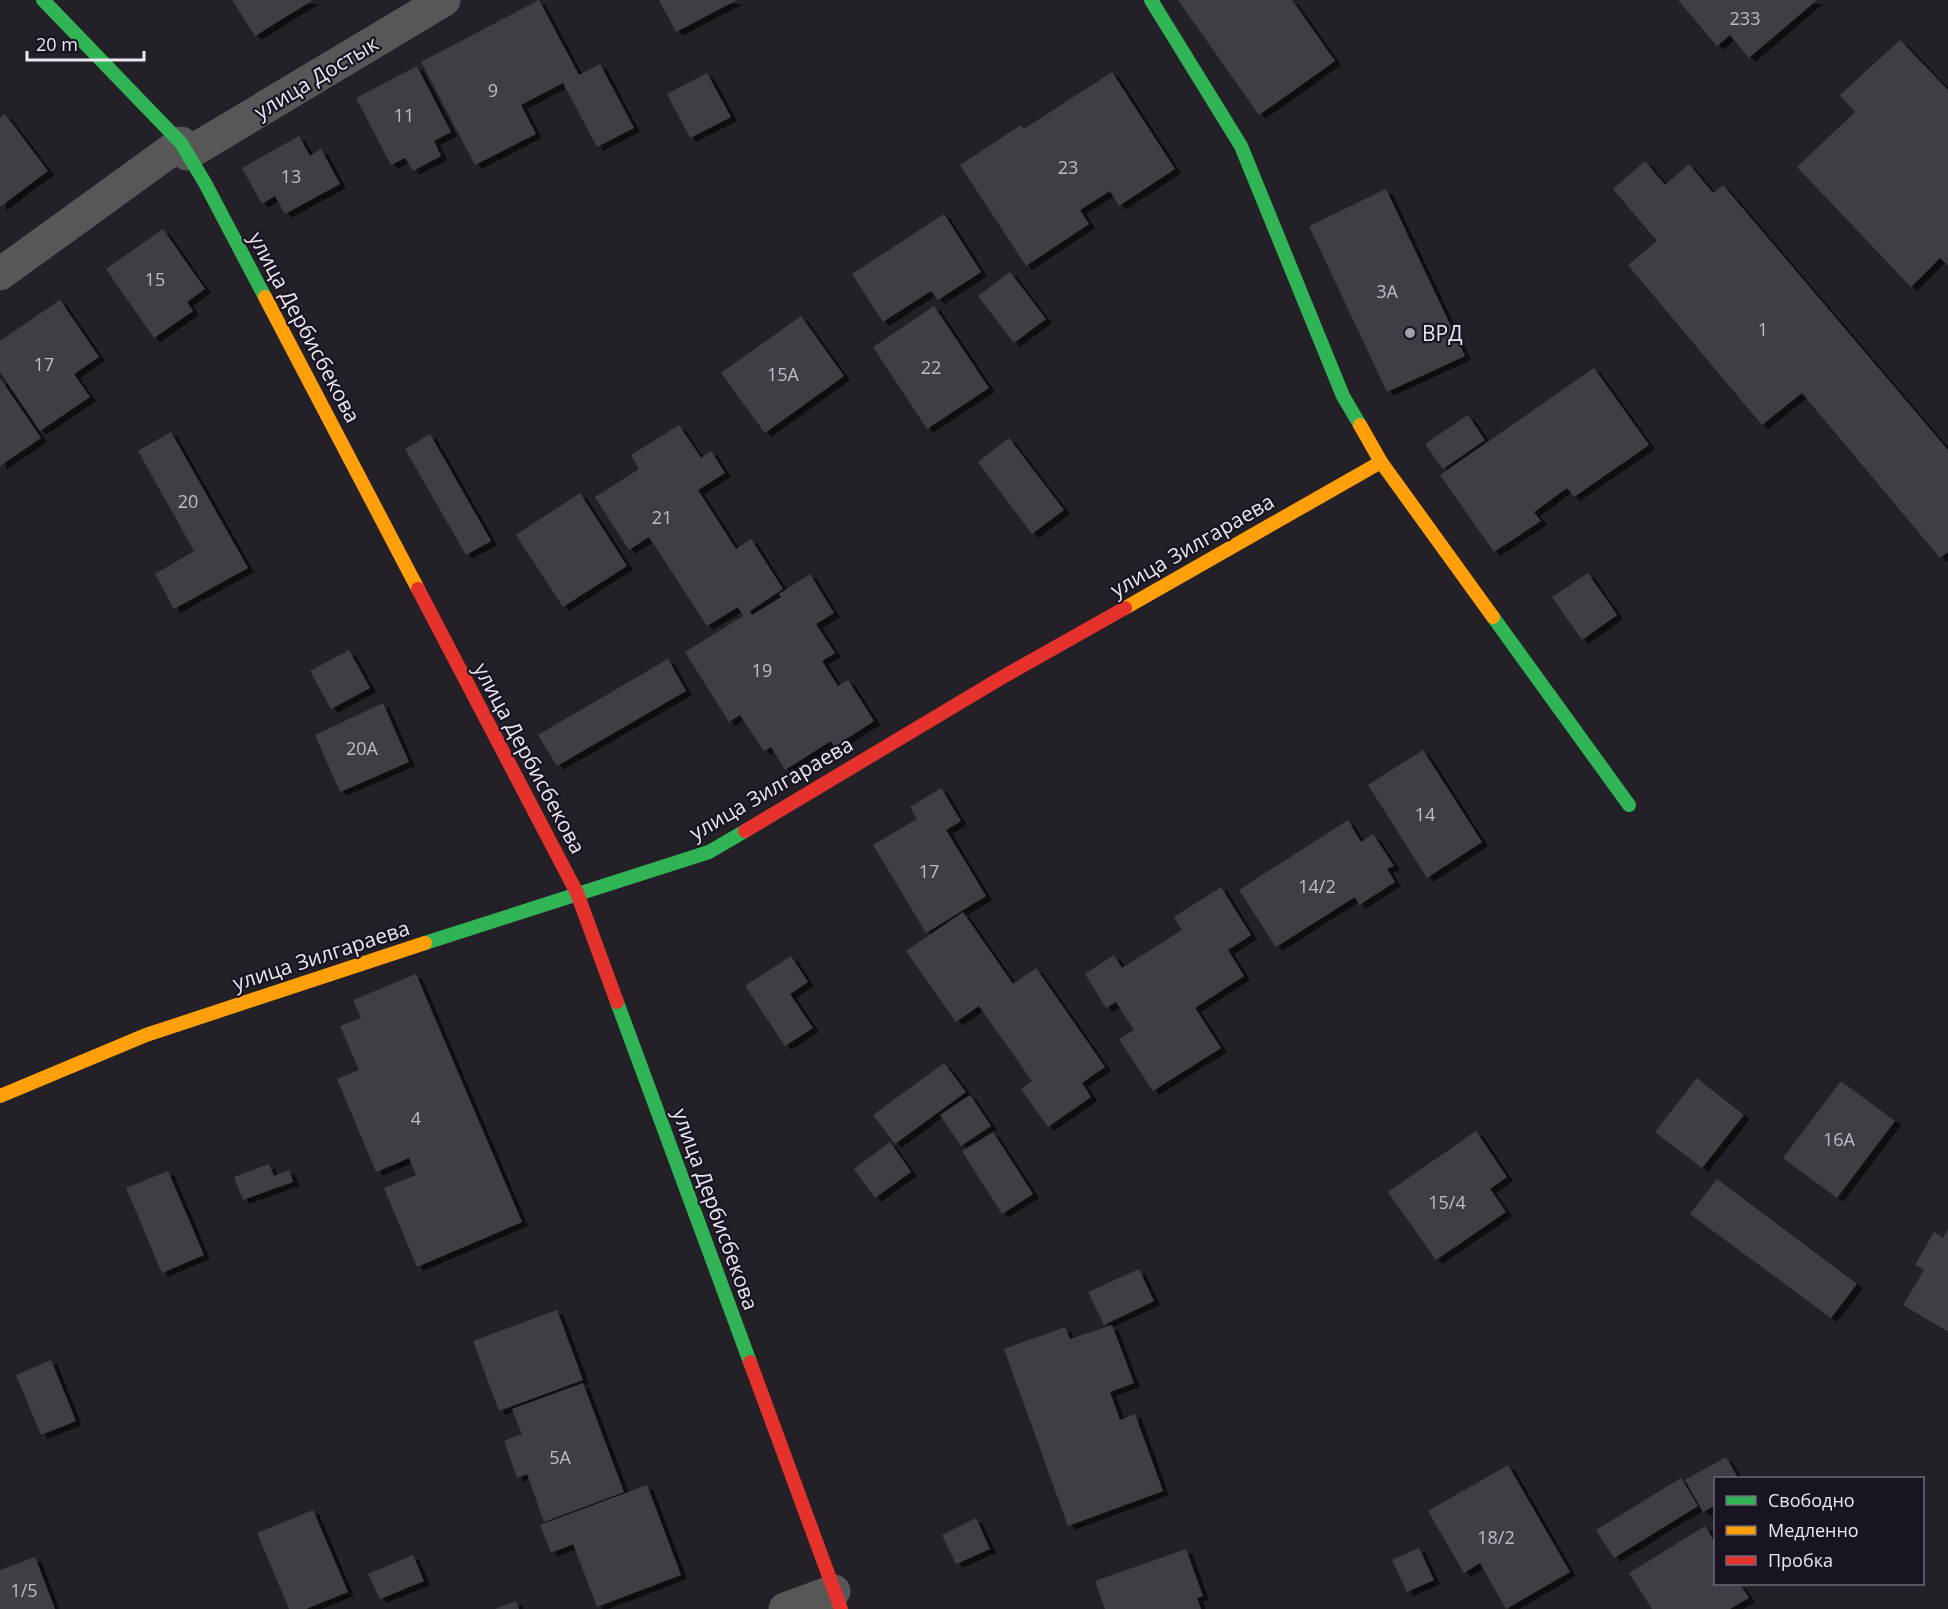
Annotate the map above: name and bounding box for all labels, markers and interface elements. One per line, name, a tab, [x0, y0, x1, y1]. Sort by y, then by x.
house number: 233	[1730, 6, 1760, 30]
scale bar	[27, 24, 144, 62]
street label: улица Достык	[249, 29, 383, 125]
text: 20 m	[36, 32, 78, 56]
house number: 9	[488, 78, 498, 102]
house number: 11	[394, 103, 414, 127]
house number: 23	[1058, 155, 1078, 179]
house number: 13	[281, 164, 301, 188]
street label: улица Дербисбекова	[243, 227, 367, 427]
house number: 15	[145, 267, 165, 291]
house number: 3А	[1376, 279, 1398, 303]
house number: 1	[1758, 317, 1768, 341]
place label: ВРД	[1422, 319, 1463, 347]
marker: ВРД	[1403, 326, 1417, 340]
house number: 17	[34, 352, 54, 376]
house number: 22	[921, 355, 941, 379]
house number: 15А	[767, 362, 800, 386]
street label: улица Зилгараева	[1105, 487, 1279, 603]
house number: 20	[178, 489, 198, 513]
house number: 21	[652, 505, 672, 529]
street label: улица Дербисбекова	[468, 658, 592, 858]
house number: 19	[752, 658, 772, 682]
street label: улица Зилгараева	[684, 730, 858, 846]
house number: 20А	[346, 736, 379, 760]
house number: 14	[1415, 802, 1435, 826]
house number: 17	[919, 859, 939, 883]
house number: 14/2	[1298, 874, 1336, 898]
street label: улица Зилгараева	[229, 913, 413, 997]
street label: улица Дербисбекова	[666, 1104, 766, 1314]
house number: 4	[411, 1106, 421, 1130]
house number: 16А	[1823, 1127, 1856, 1151]
house number: 15/4	[1428, 1190, 1466, 1214]
house number: 5А	[549, 1445, 571, 1469]
legend	[1714, 1477, 1924, 1585]
text: Свободно	[1768, 1488, 1855, 1512]
text: Медленно	[1768, 1518, 1859, 1542]
house number: 18/2	[1477, 1525, 1515, 1549]
text: Пробка	[1768, 1548, 1833, 1572]
house number: 1/5	[10, 1578, 38, 1602]

